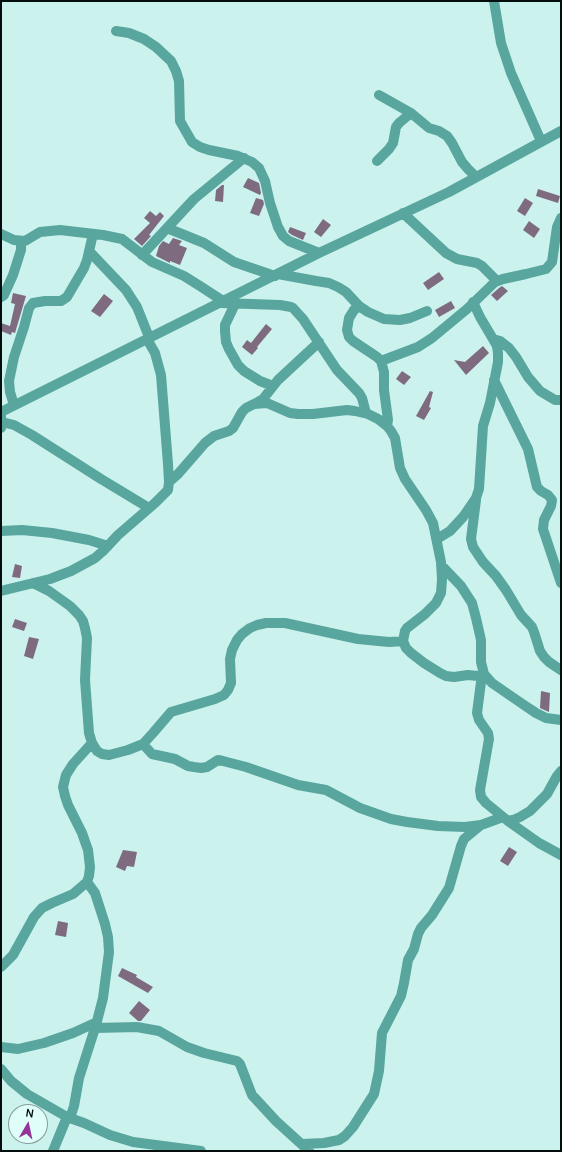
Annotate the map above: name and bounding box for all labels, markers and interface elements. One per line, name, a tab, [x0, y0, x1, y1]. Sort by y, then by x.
north arrow	[8, 1104, 48, 1144]
text: N	[25, 1105, 35, 1121]

